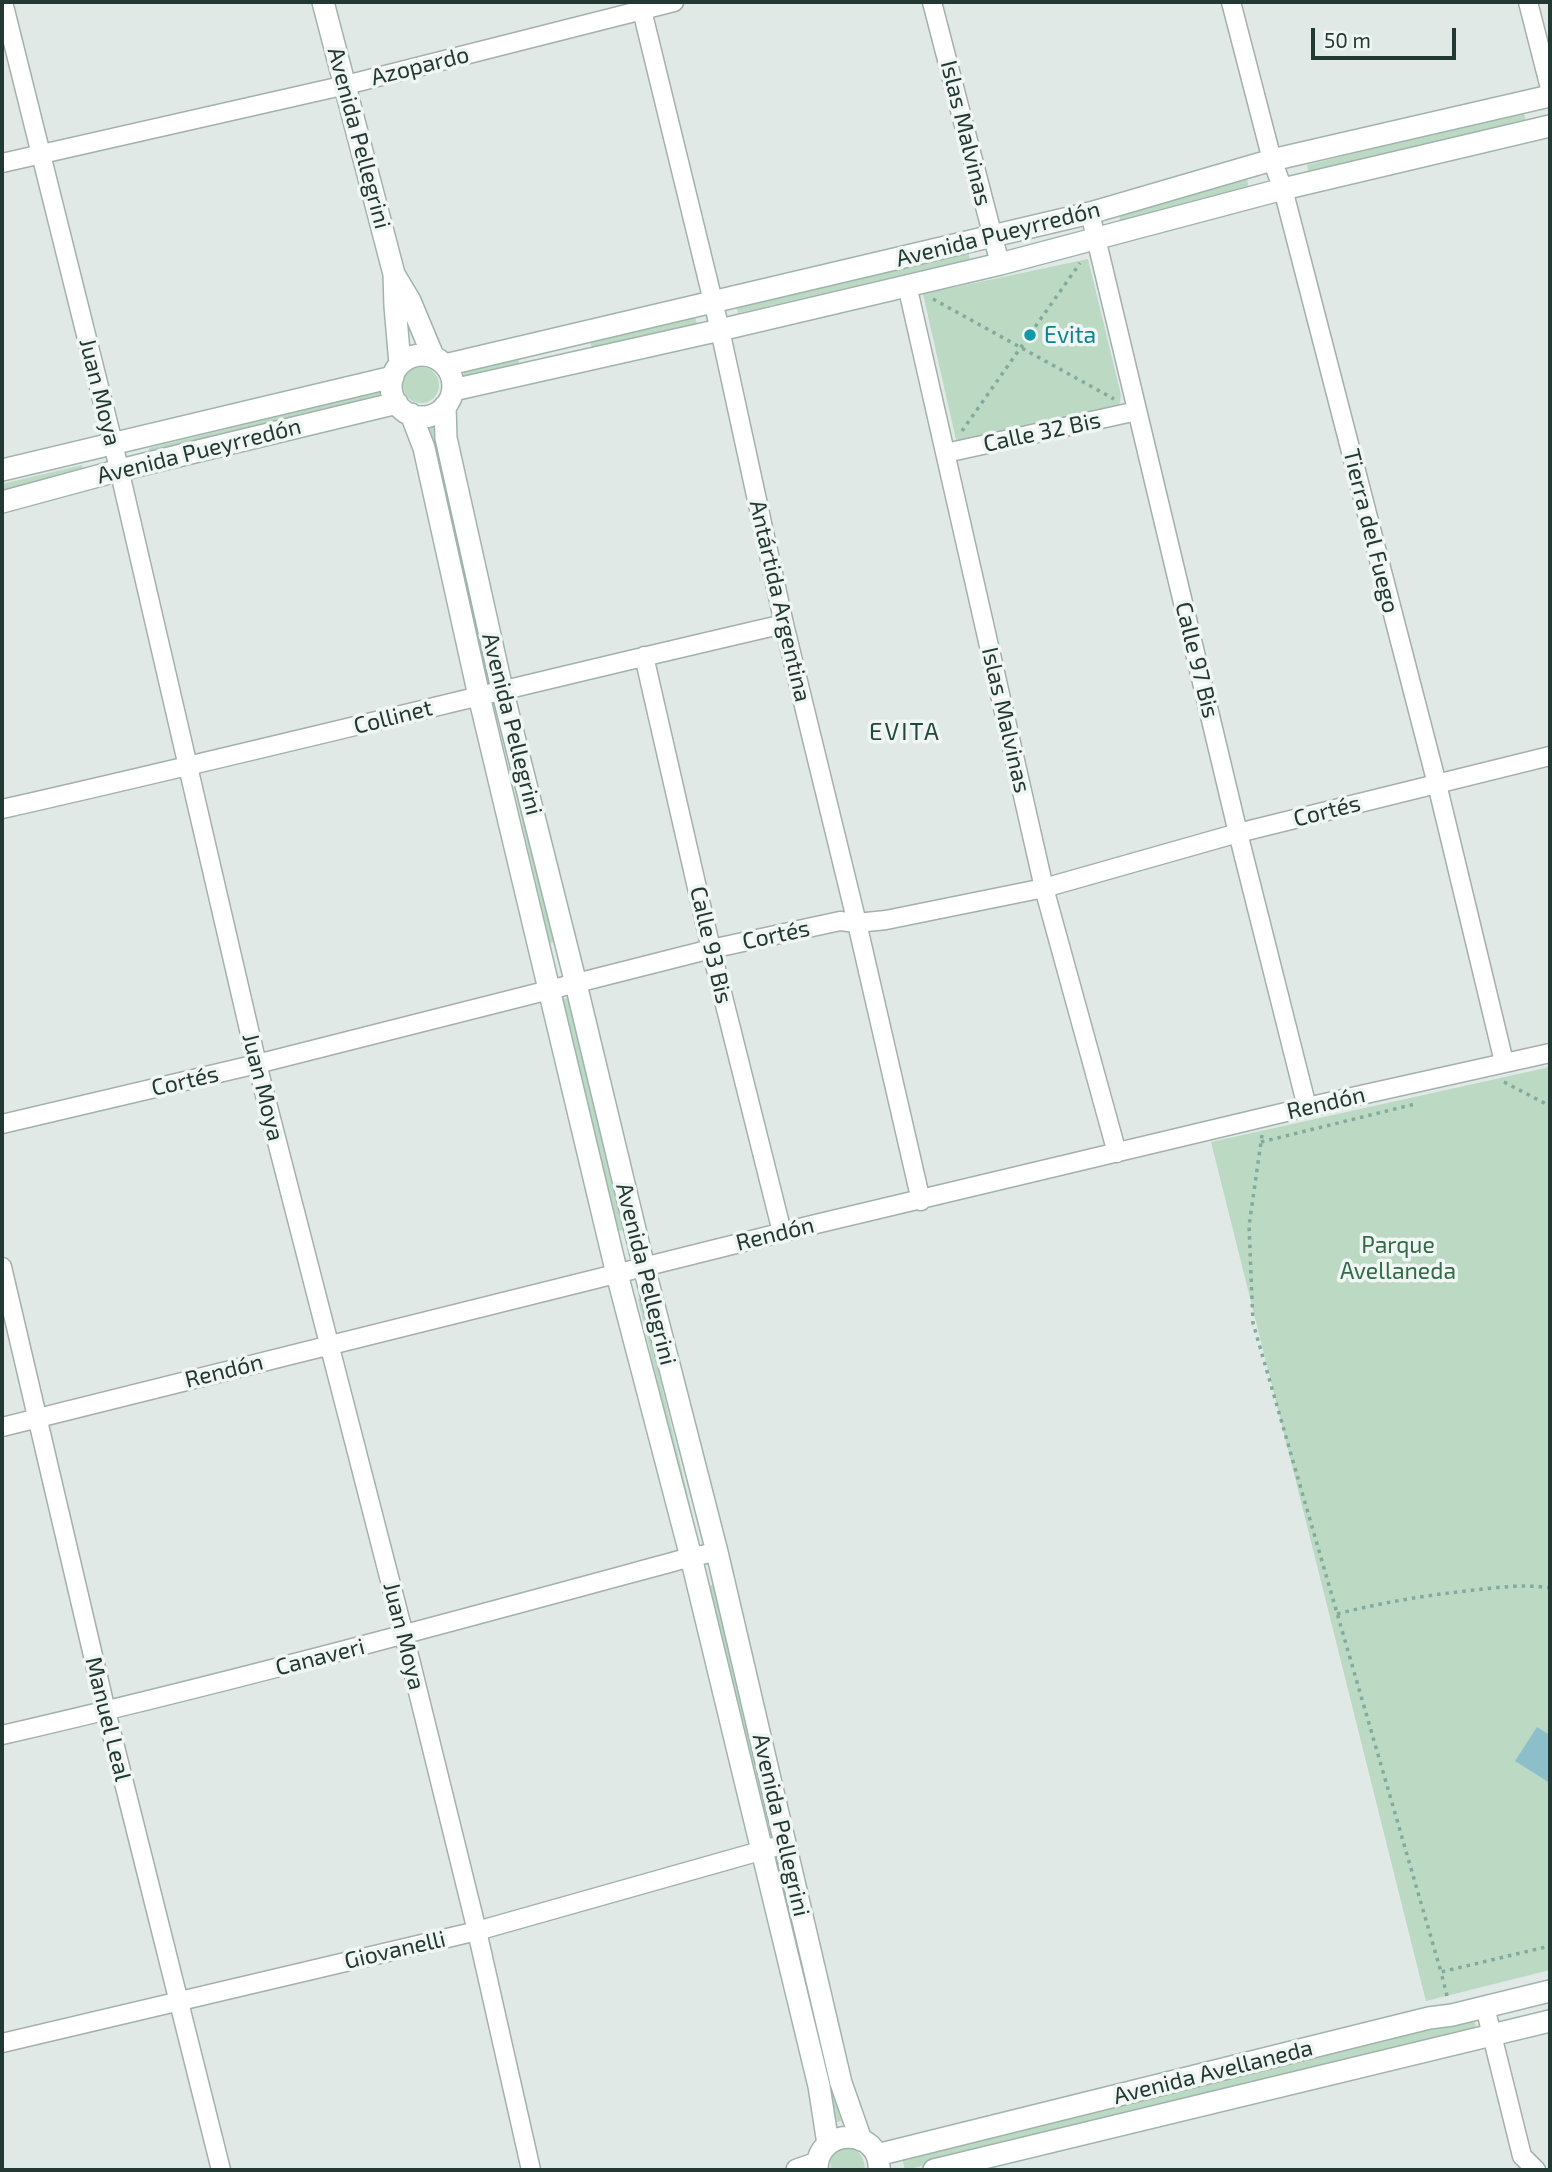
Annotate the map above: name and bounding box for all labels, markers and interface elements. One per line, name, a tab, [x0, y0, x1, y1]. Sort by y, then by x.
scale bar	[1314, 14, 1459, 58]
text: 50 m	[1324, 27, 1371, 52]
street label: Azopardo	[368, 40, 472, 92]
street label: Avenida Pellegrini	[321, 44, 397, 232]
street label: Islas Malvinas	[935, 58, 997, 208]
street label: Avenida Pueyrredón	[893, 195, 1103, 273]
place label: Evita	[1044, 321, 1096, 349]
marker: Evita	[1022, 327, 1038, 343]
street label: Juan Moya	[73, 335, 127, 449]
street label: Calle 32 Bis	[981, 406, 1103, 458]
street label: Avenida Pueyrredón	[94, 412, 304, 490]
street label: Tierra del Fuego	[1337, 446, 1405, 616]
street label: Antártida Argentina	[743, 498, 817, 704]
street label: Calle 97 Bis	[1169, 599, 1225, 721]
street label: Avenida Pellegrini	[476, 630, 548, 818]
street label: Islas Malvinas	[976, 644, 1036, 796]
street label: Collinet	[351, 694, 435, 740]
district label: EVITA	[870, 718, 940, 746]
street label: Cortés	[1291, 789, 1363, 833]
street label: Calle 93 Bis	[684, 884, 738, 1006]
street label: Cortés	[740, 914, 812, 956]
street label: Juan Moya	[236, 1030, 290, 1144]
street label: Cortés	[149, 1060, 221, 1102]
street label: Rendón	[1284, 1081, 1368, 1125]
street label: Avenida Pellegrini	[610, 1180, 682, 1368]
street label: Rendón	[733, 1211, 817, 1257]
park label: Parque Avellaneda	[1340, 1231, 1456, 1285]
street label: Rendón	[182, 1348, 266, 1394]
street label: Juan Moya	[377, 1579, 431, 1693]
street label: Canaveri	[272, 1633, 368, 1681]
street label: Manuel Leal	[79, 1654, 137, 1784]
street label: Avenida Pellegrini	[747, 1731, 815, 1919]
street label: Giovanelli	[342, 1925, 448, 1975]
street label: Avenida Avellaneda	[1111, 2034, 1315, 2110]

